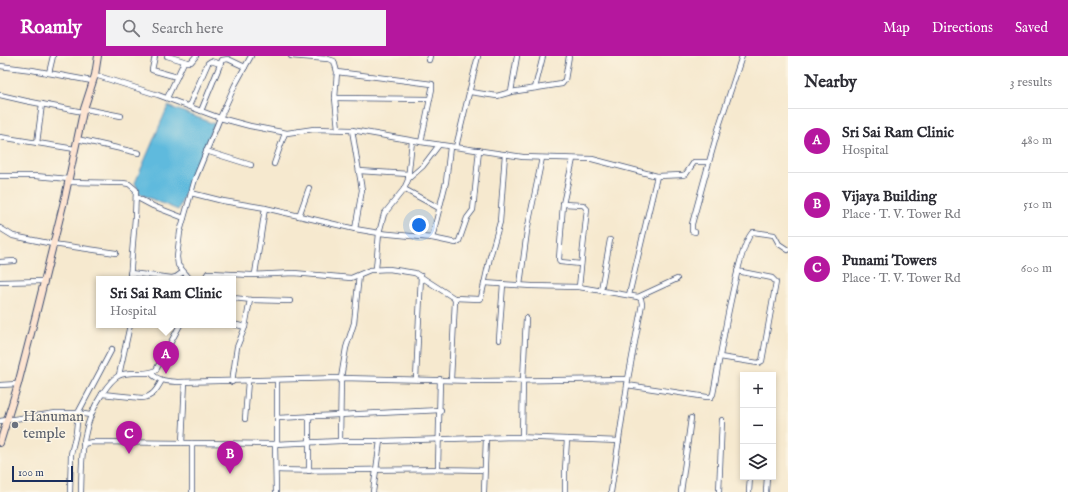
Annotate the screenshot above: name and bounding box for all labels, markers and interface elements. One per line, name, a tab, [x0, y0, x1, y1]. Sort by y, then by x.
search box	[106, 10, 386, 46]
text: Roamly	[20, 16, 82, 40]
icon: search	[120, 17, 142, 39]
text: Search here	[152, 19, 223, 38]
text: Map	[883, 19, 910, 37]
text: Directions	[932, 19, 993, 37]
text: Saved	[1015, 19, 1048, 37]
text: Nearby	[804, 72, 857, 93]
text: 3 results	[1010, 74, 1052, 91]
text: Sri Sai Ram Clinic	[842, 123, 954, 142]
text: A	[813, 132, 821, 149]
text: 480 m	[1021, 132, 1052, 149]
text: Hospital	[842, 142, 889, 159]
text: Vijaya Building	[842, 187, 937, 206]
text: B	[813, 196, 821, 213]
text: 510 m	[1023, 196, 1052, 213]
text: Place · T. V. Tower Rd	[842, 206, 961, 223]
your location	[409, 215, 429, 235]
text: Punami Towers	[842, 251, 937, 270]
text: C	[812, 260, 822, 277]
text: 600 m	[1021, 260, 1052, 277]
text: Place · T. V. Tower Rd	[842, 270, 961, 287]
popup	[96, 276, 236, 328]
text: Sri Sai Ram Clinic	[110, 284, 222, 303]
text: Hospital	[110, 303, 157, 320]
pin: A	[153, 341, 179, 374]
map controls	[740, 372, 776, 480]
button: +	[740, 372, 776, 408]
place label: Hanuman temple	[23, 407, 84, 443]
button: −	[740, 408, 776, 444]
marker: Hanuman temple	[10, 420, 20, 430]
pin: C	[116, 421, 142, 454]
pin: B	[217, 441, 243, 474]
button: layers	[740, 444, 776, 480]
scale bar	[12, 464, 73, 483]
text: 100 m	[18, 466, 44, 480]

